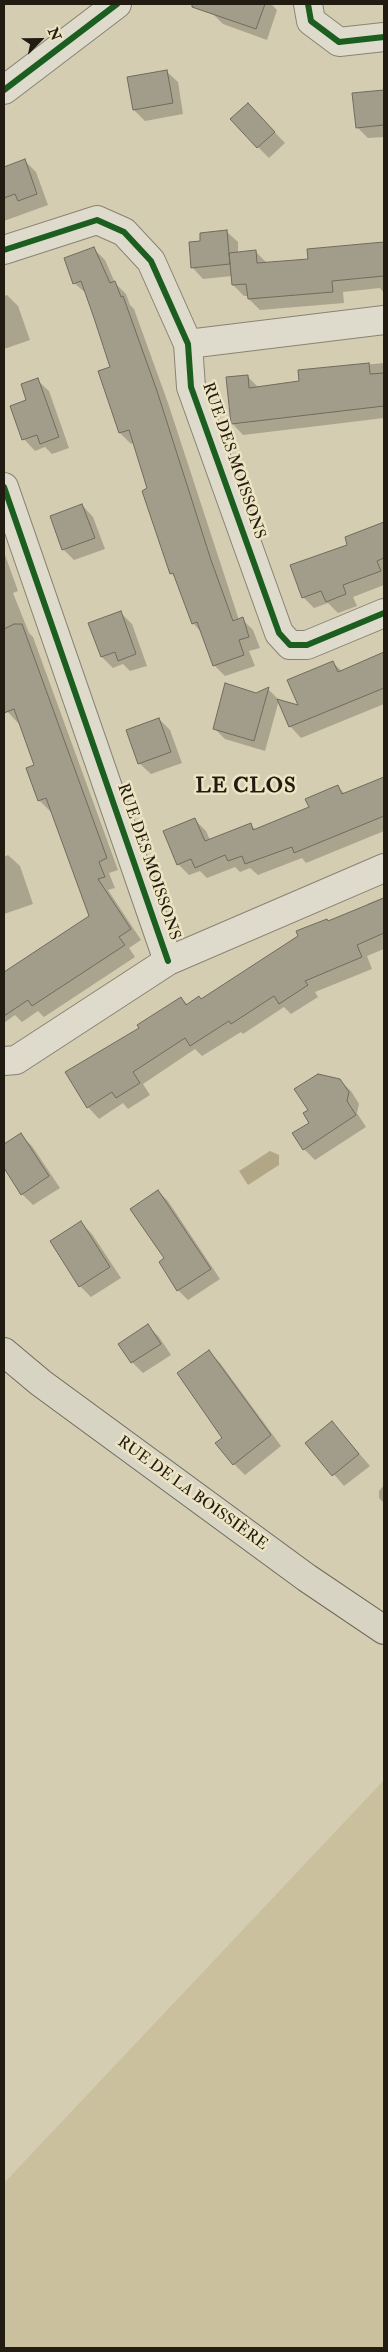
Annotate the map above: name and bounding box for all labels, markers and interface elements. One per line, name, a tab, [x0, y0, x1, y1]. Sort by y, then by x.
north arrow	[15, 15, 65, 65]
text: N	[44, 25, 65, 43]
street label: RUE DES MOISSONS	[197, 380, 269, 542]
district label: LE CLOS	[195, 774, 297, 800]
street label: RUE DES MOISSONS	[112, 781, 184, 943]
street label: RUE DE LA BOISSIÈRE	[113, 1433, 271, 1555]

